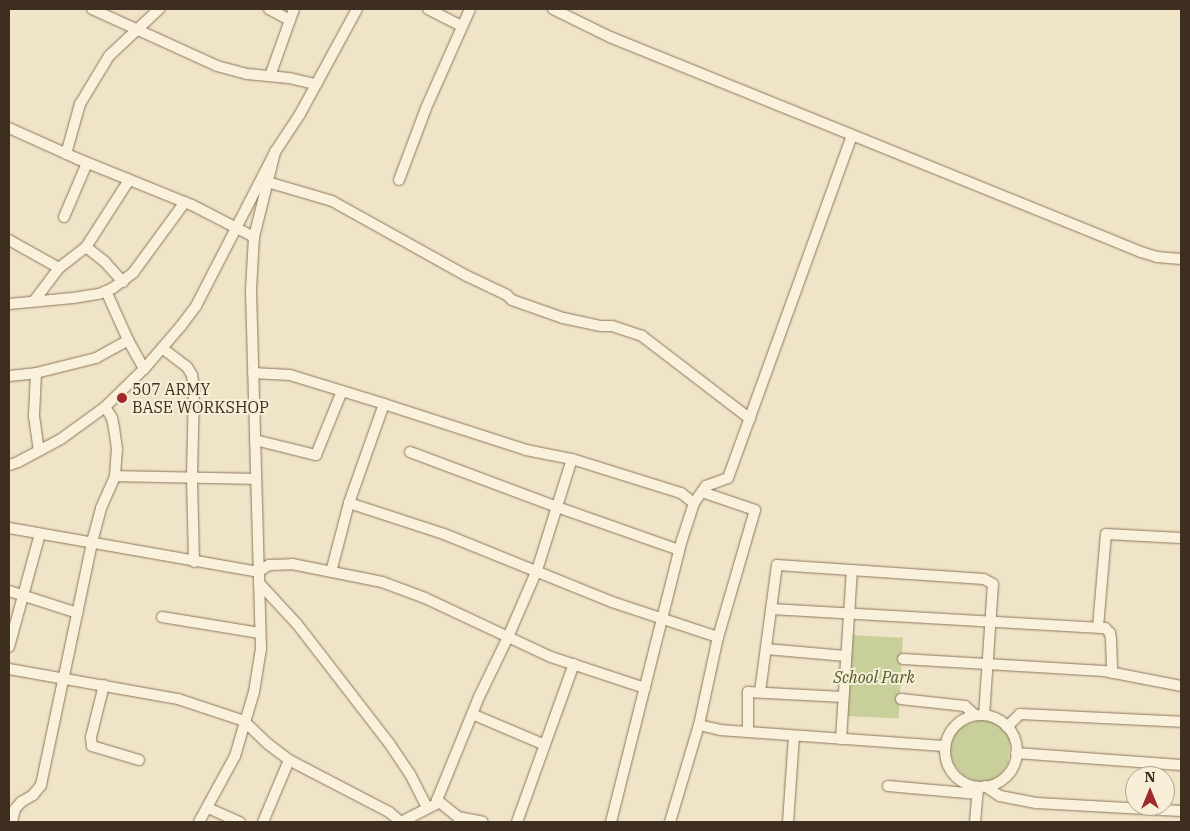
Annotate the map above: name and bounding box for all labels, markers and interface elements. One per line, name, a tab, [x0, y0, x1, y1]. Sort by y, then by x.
place label: 507 ARMY BASE WORKSHOP	[132, 379, 269, 417]
marker: 507 ARMY BASE WORKSHOP	[116, 392, 128, 404]
park label: School Park	[833, 667, 915, 687]
north arrow	[1125, 766, 1175, 816]
text: N	[1144, 768, 1156, 786]

